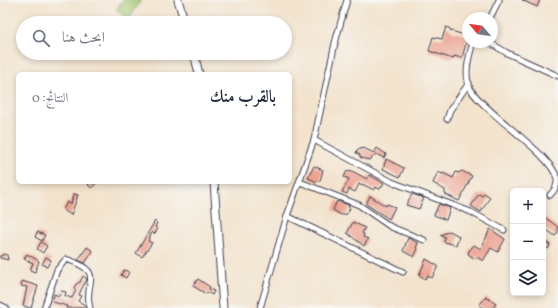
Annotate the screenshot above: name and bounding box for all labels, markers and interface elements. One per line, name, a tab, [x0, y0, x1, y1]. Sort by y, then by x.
north arrow	[462, 12, 498, 48]
search box	[16, 16, 292, 60]
icon: search	[30, 27, 52, 49]
text: ابحث هنا	[62, 28, 105, 49]
text: بالقرب منك	[210, 86, 276, 109]
text: النتائج: 0	[32, 90, 68, 108]
map controls	[510, 188, 546, 296]
button: +	[510, 188, 546, 224]
button: −	[510, 224, 546, 260]
button: layers	[510, 260, 546, 296]

